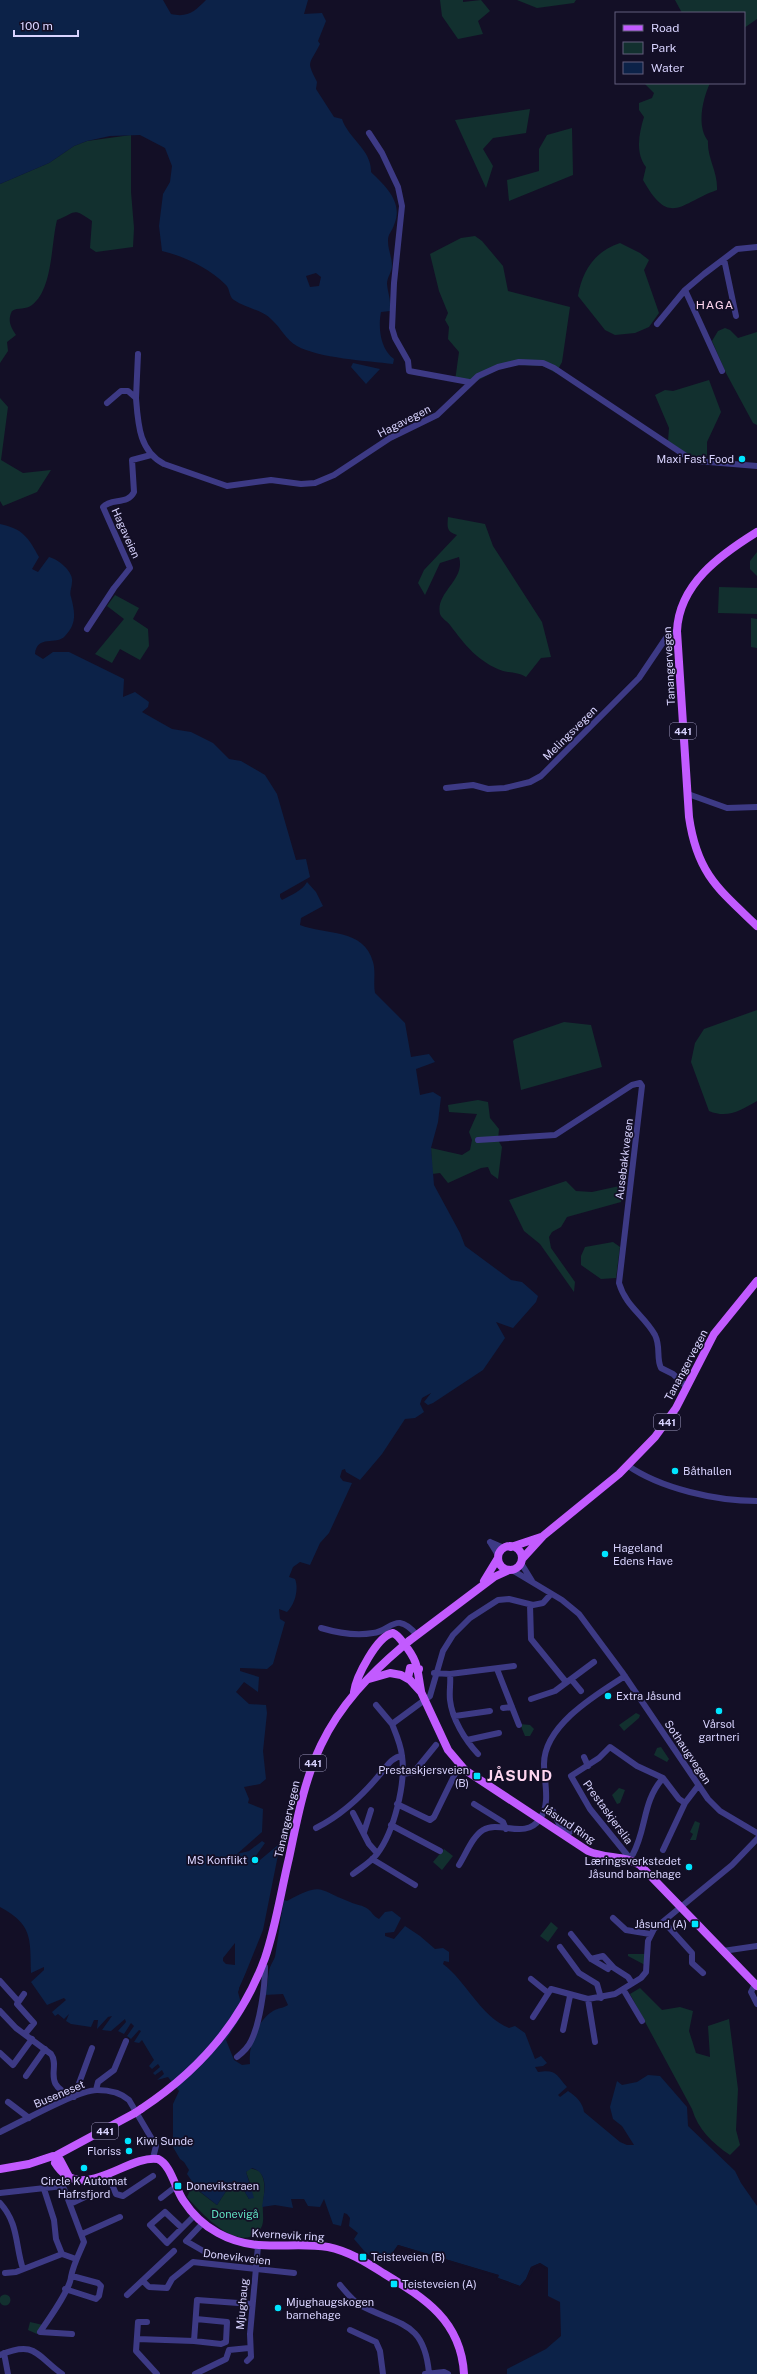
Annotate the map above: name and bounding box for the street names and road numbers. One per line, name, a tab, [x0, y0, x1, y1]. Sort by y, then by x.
street label: Hagavegen	[375, 403, 433, 439]
street label: Hagaveien	[110, 506, 142, 560]
street label: Tanangervegen	[661, 626, 677, 706]
street label: Melingsvegen	[541, 704, 599, 762]
road number: 441	[670, 723, 696, 739]
street label: Ausebakkvegen	[613, 1118, 635, 1200]
street label: Tanangervegen	[662, 1327, 710, 1403]
road number: 441	[654, 1414, 680, 1430]
street label: Sothaugvegen	[662, 1718, 714, 1786]
road number: 441	[300, 1755, 326, 1771]
street label: Prestaskjerslia	[581, 1778, 635, 1846]
street label: Tanangervegen	[272, 1779, 302, 1859]
street label: Jåsund Ring	[540, 1802, 598, 1846]
street label: Buseneset	[32, 2078, 86, 2110]
road number: 441	[92, 2123, 118, 2139]
street label: Kvernevik ring	[251, 2227, 325, 2243]
street label: Donevikveien	[203, 2247, 271, 2267]
street label: Mjughaug	[234, 2278, 250, 2330]

